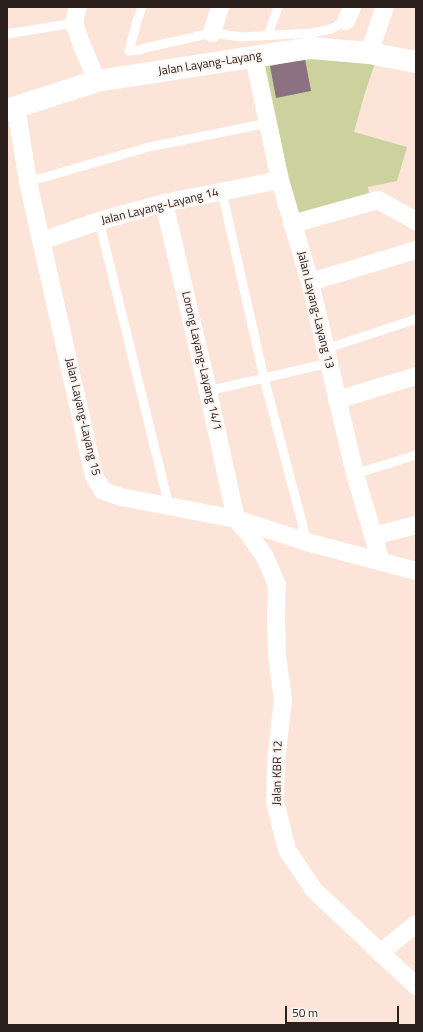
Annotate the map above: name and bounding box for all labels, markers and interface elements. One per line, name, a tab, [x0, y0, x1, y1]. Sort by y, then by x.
street label: Jalan Layang-Layang	[157, 49, 263, 79]
street label: Jalan Layang-Layang 14	[100, 185, 220, 229]
street label: Jalan Layang-Layang 13	[293, 250, 337, 370]
street label: Lorong Layang-Layang 14/1	[178, 290, 224, 432]
street label: Jalan Layang-Layang 15	[61, 357, 103, 477]
street label: Jalan KBR 12	[270, 740, 286, 806]
scale bar	[287, 998, 401, 1024]
text: 50 m	[292, 1003, 318, 1022]

